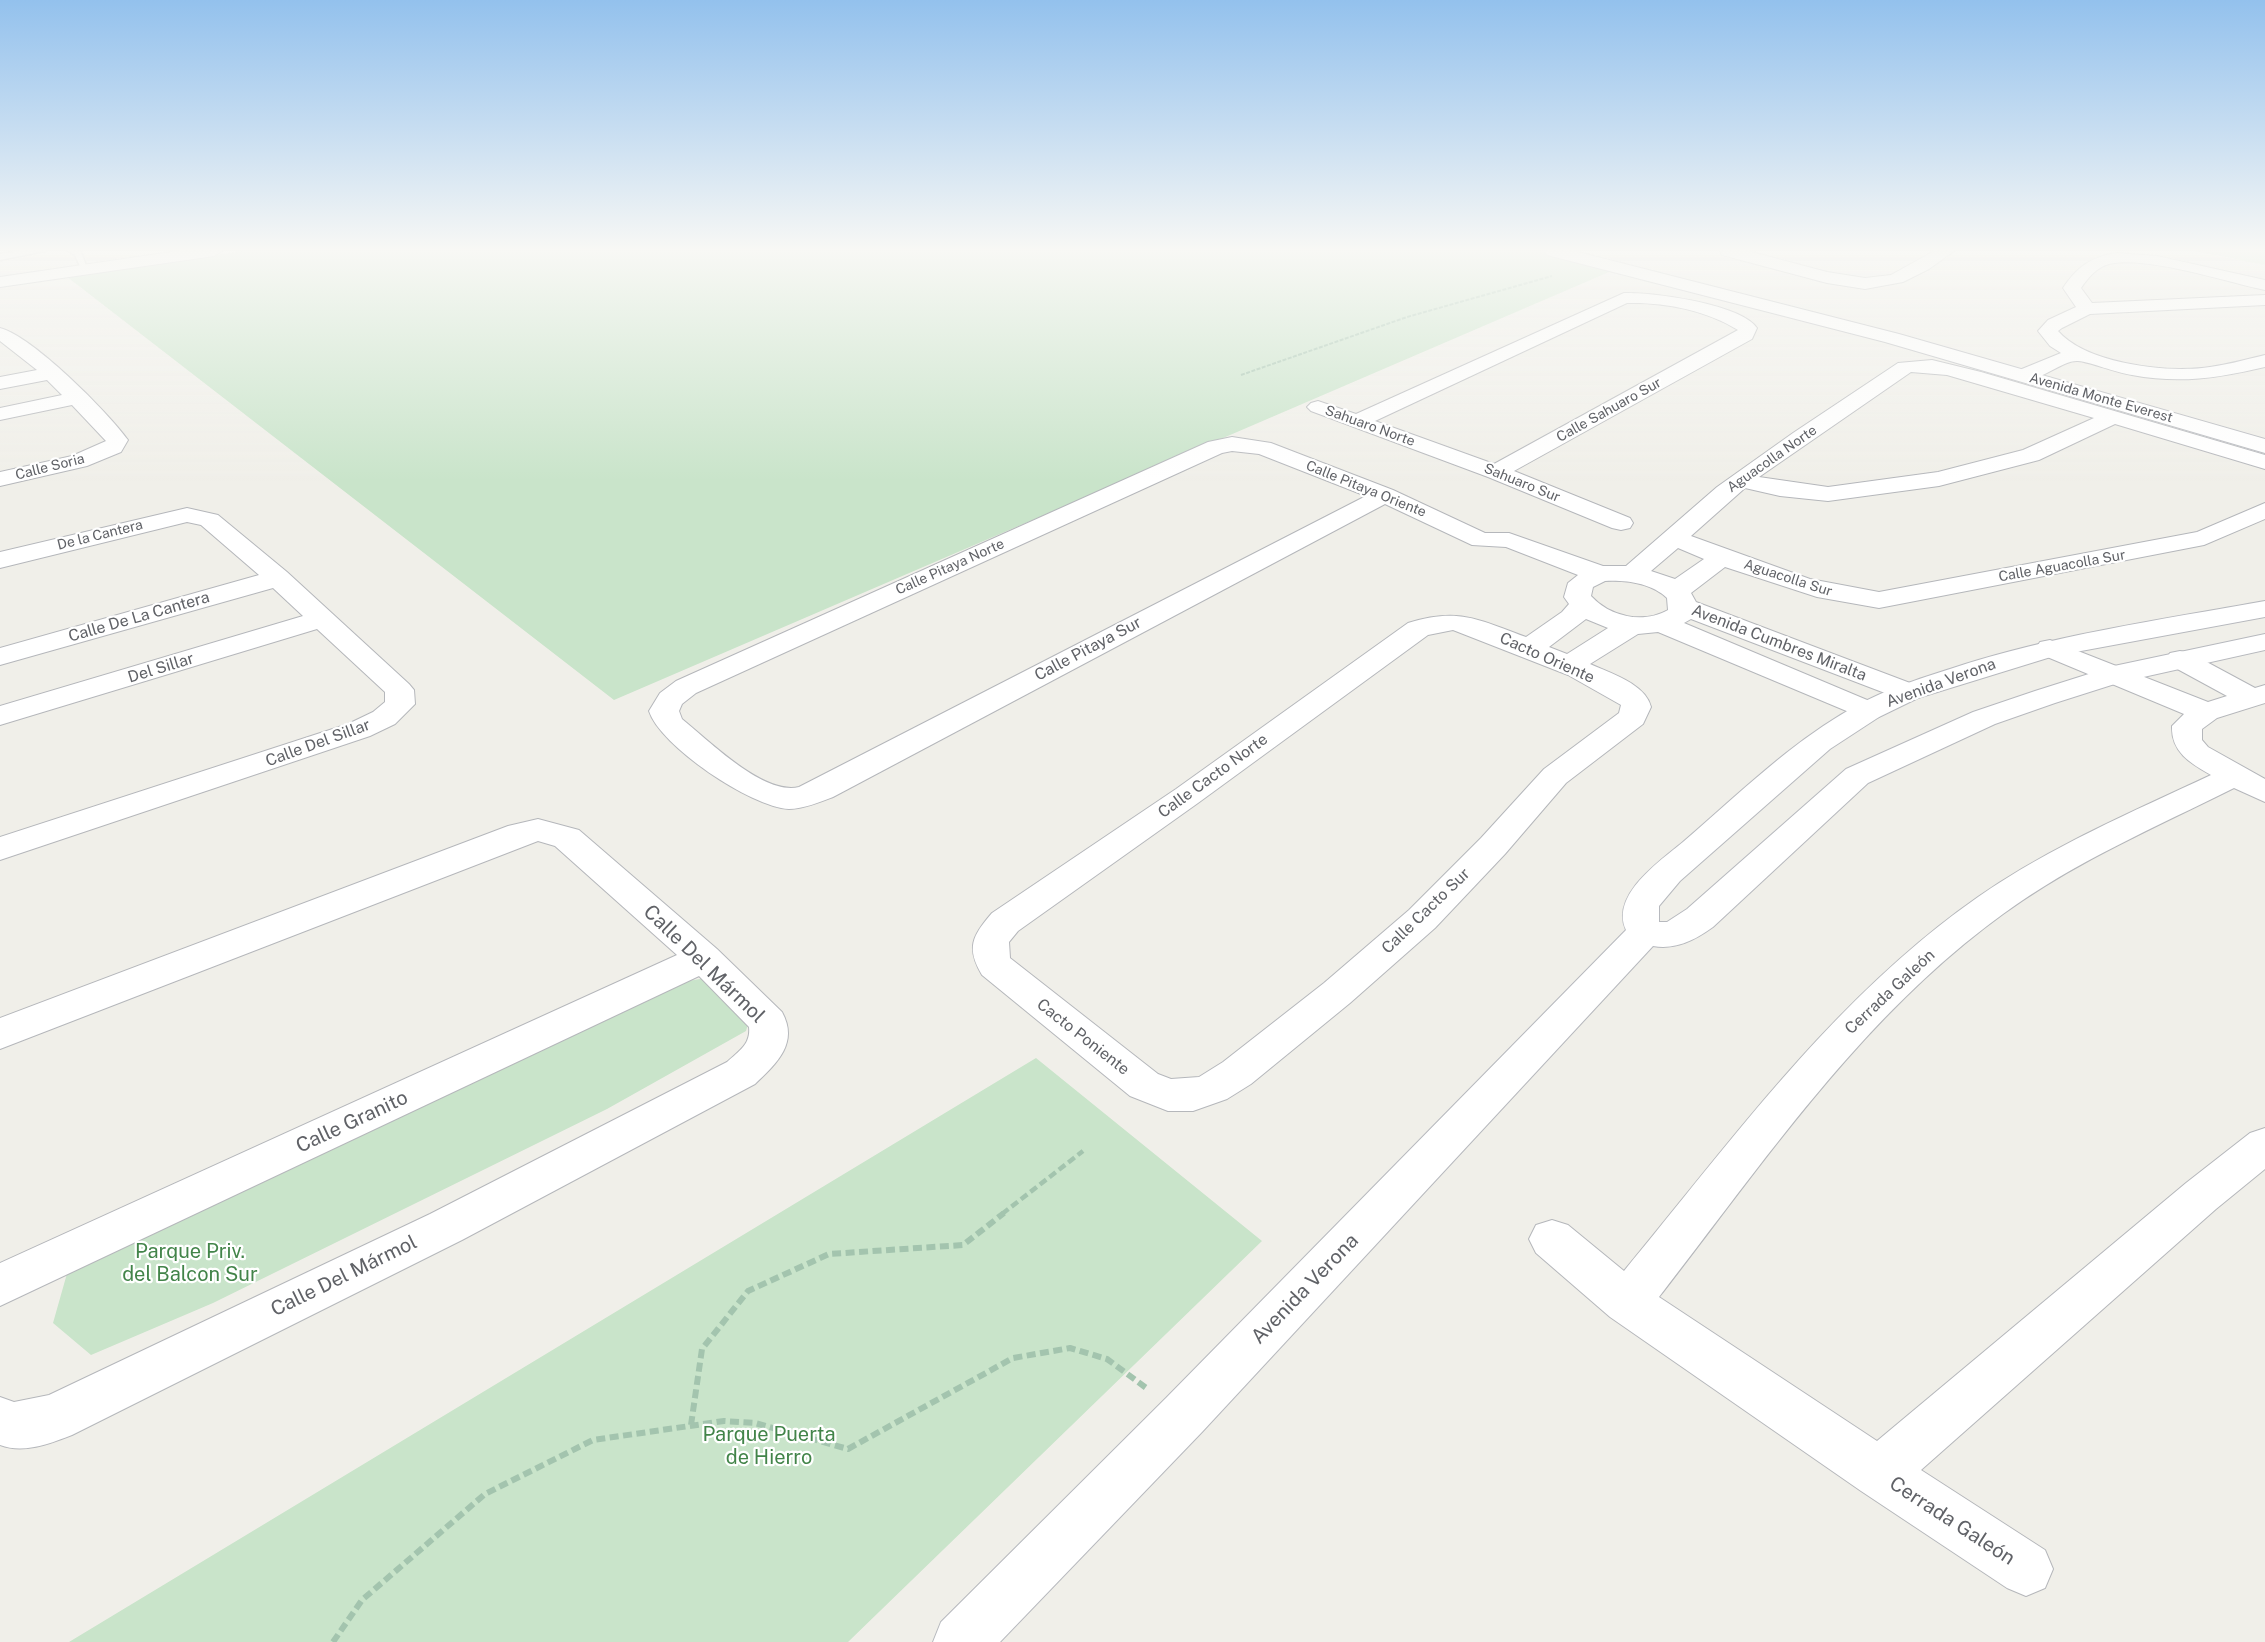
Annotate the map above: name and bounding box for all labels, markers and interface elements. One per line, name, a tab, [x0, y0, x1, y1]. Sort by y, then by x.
street label: Avenida Monte Everest	[2027, 369, 2175, 427]
street label: Calle Sahuaro Sur	[1554, 374, 1664, 446]
street label: Sahuaro Norte	[1323, 402, 1417, 450]
street label: Aguacolla Norte	[1724, 422, 1820, 496]
street label: Calle Soria	[14, 450, 86, 484]
street label: Calle Pitaya Oriente	[1303, 457, 1429, 521]
street label: Sahuaro Sur	[1481, 460, 1563, 506]
street label: De la Cantera	[55, 516, 145, 554]
street label: Calle Pitaya Norte	[893, 536, 1007, 598]
street label: Calle Aguacolla Sur	[1997, 547, 2127, 585]
street label: Aguacolla Sur	[1742, 556, 1834, 600]
street label: Calle De La Cantera	[66, 588, 212, 646]
street label: Avenida Cumbres Miralta	[1689, 601, 1869, 685]
street label: Calle Pitaya Sur	[1031, 613, 1145, 685]
street label: Cacto Oriente	[1497, 629, 1597, 687]
street label: Del Sillar	[126, 649, 196, 687]
street label: Avenida Verona	[1884, 654, 1998, 712]
street label: Calle Del Sillar	[263, 715, 373, 771]
street label: Calle Cacto Norte	[1154, 730, 1272, 822]
street label: Calle Cacto Sur	[1378, 864, 1474, 958]
street label: Calle Del Mármol	[638, 900, 770, 1028]
street label: Cerrada Galeón	[1841, 946, 1939, 1038]
street label: Cacto Poniente	[1033, 995, 1133, 1079]
street label: Calle Granito	[292, 1086, 412, 1158]
street label: Avenida Verona	[1246, 1229, 1364, 1349]
street label: Calle Del Mármol	[267, 1230, 421, 1322]
park label: Parque Priv. del Balcon Sur	[122, 1240, 258, 1287]
park label: Parque Puerta de Hierro	[703, 1423, 835, 1470]
street label: Cerrada Galeón	[1885, 1472, 2019, 1570]

